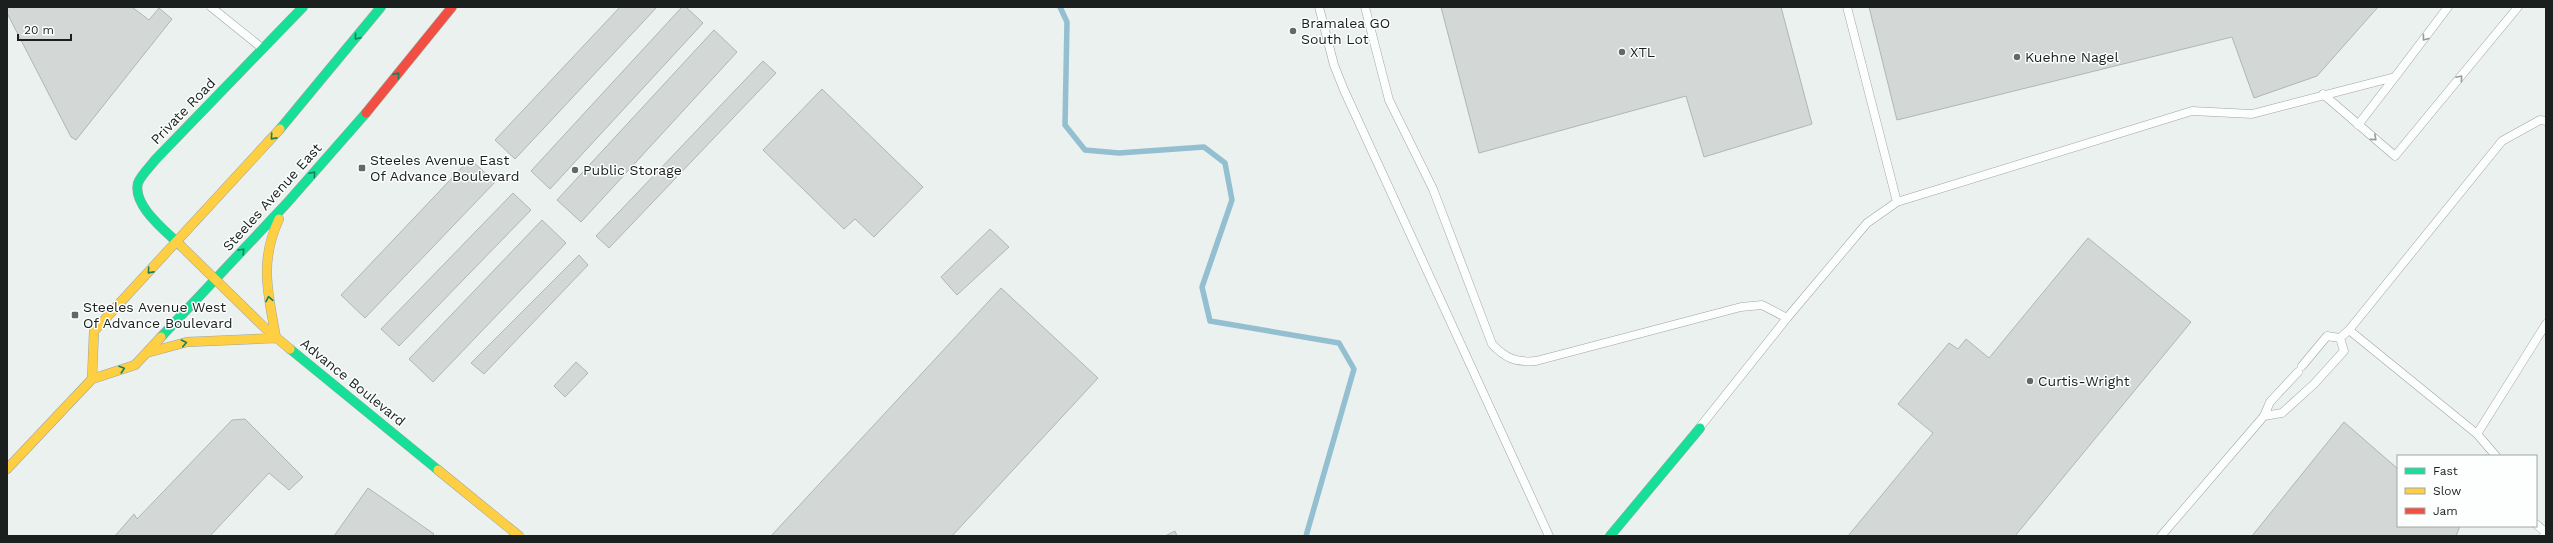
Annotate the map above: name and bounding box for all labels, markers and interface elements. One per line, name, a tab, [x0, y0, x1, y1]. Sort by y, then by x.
place label: Bramalea GO South Lot	[1301, 15, 1390, 47]
scale bar	[18, 16, 71, 42]
text: 20 m	[24, 23, 54, 37]
marker: Bramalea GO South Lot	[1288, 26, 1298, 36]
one-way arrow	[354, 33, 361, 40]
one-way arrow	[2422, 34, 2430, 41]
place label: XTL	[1630, 44, 1655, 60]
marker: XTL	[1617, 47, 1627, 57]
place label: Kuehne Nagel	[2025, 49, 2119, 65]
marker: Kuehne Nagel	[2012, 52, 2022, 62]
one-way arrow	[392, 72, 399, 79]
street label: Private Road	[148, 75, 218, 147]
one-way arrow	[2455, 75, 2462, 82]
one-way arrow	[271, 132, 278, 140]
one-way arrow	[2369, 133, 2376, 140]
street label: Steeles Avenue East	[219, 140, 325, 254]
place label: Steeles Avenue East Of Advance Boulevard	[370, 152, 520, 184]
place label: Public Storage	[583, 162, 682, 178]
marker: Steeles Avenue East Of Advance Boulevard	[357, 163, 367, 173]
marker: Public Storage	[570, 165, 580, 175]
one-way arrow	[308, 171, 315, 178]
one-way arrow	[238, 248, 245, 256]
one-way arrow	[148, 267, 155, 274]
one-way arrow	[265, 296, 274, 302]
place label: Steeles Avenue West Of Advance Boulevard	[83, 299, 233, 331]
marker: Steeles Avenue West Of Advance Boulevard	[70, 310, 80, 320]
street label: Advance Boulevard	[297, 335, 409, 429]
one-way arrow	[181, 340, 187, 348]
one-way arrow	[118, 365, 125, 374]
place label: Curtis-Wright	[2038, 373, 2130, 389]
marker: Curtis-Wright	[2025, 376, 2035, 386]
legend	[2397, 455, 2537, 527]
text: Fast	[2433, 464, 2458, 478]
text: Slow	[2433, 484, 2461, 498]
text: Jam	[2433, 504, 2458, 518]

